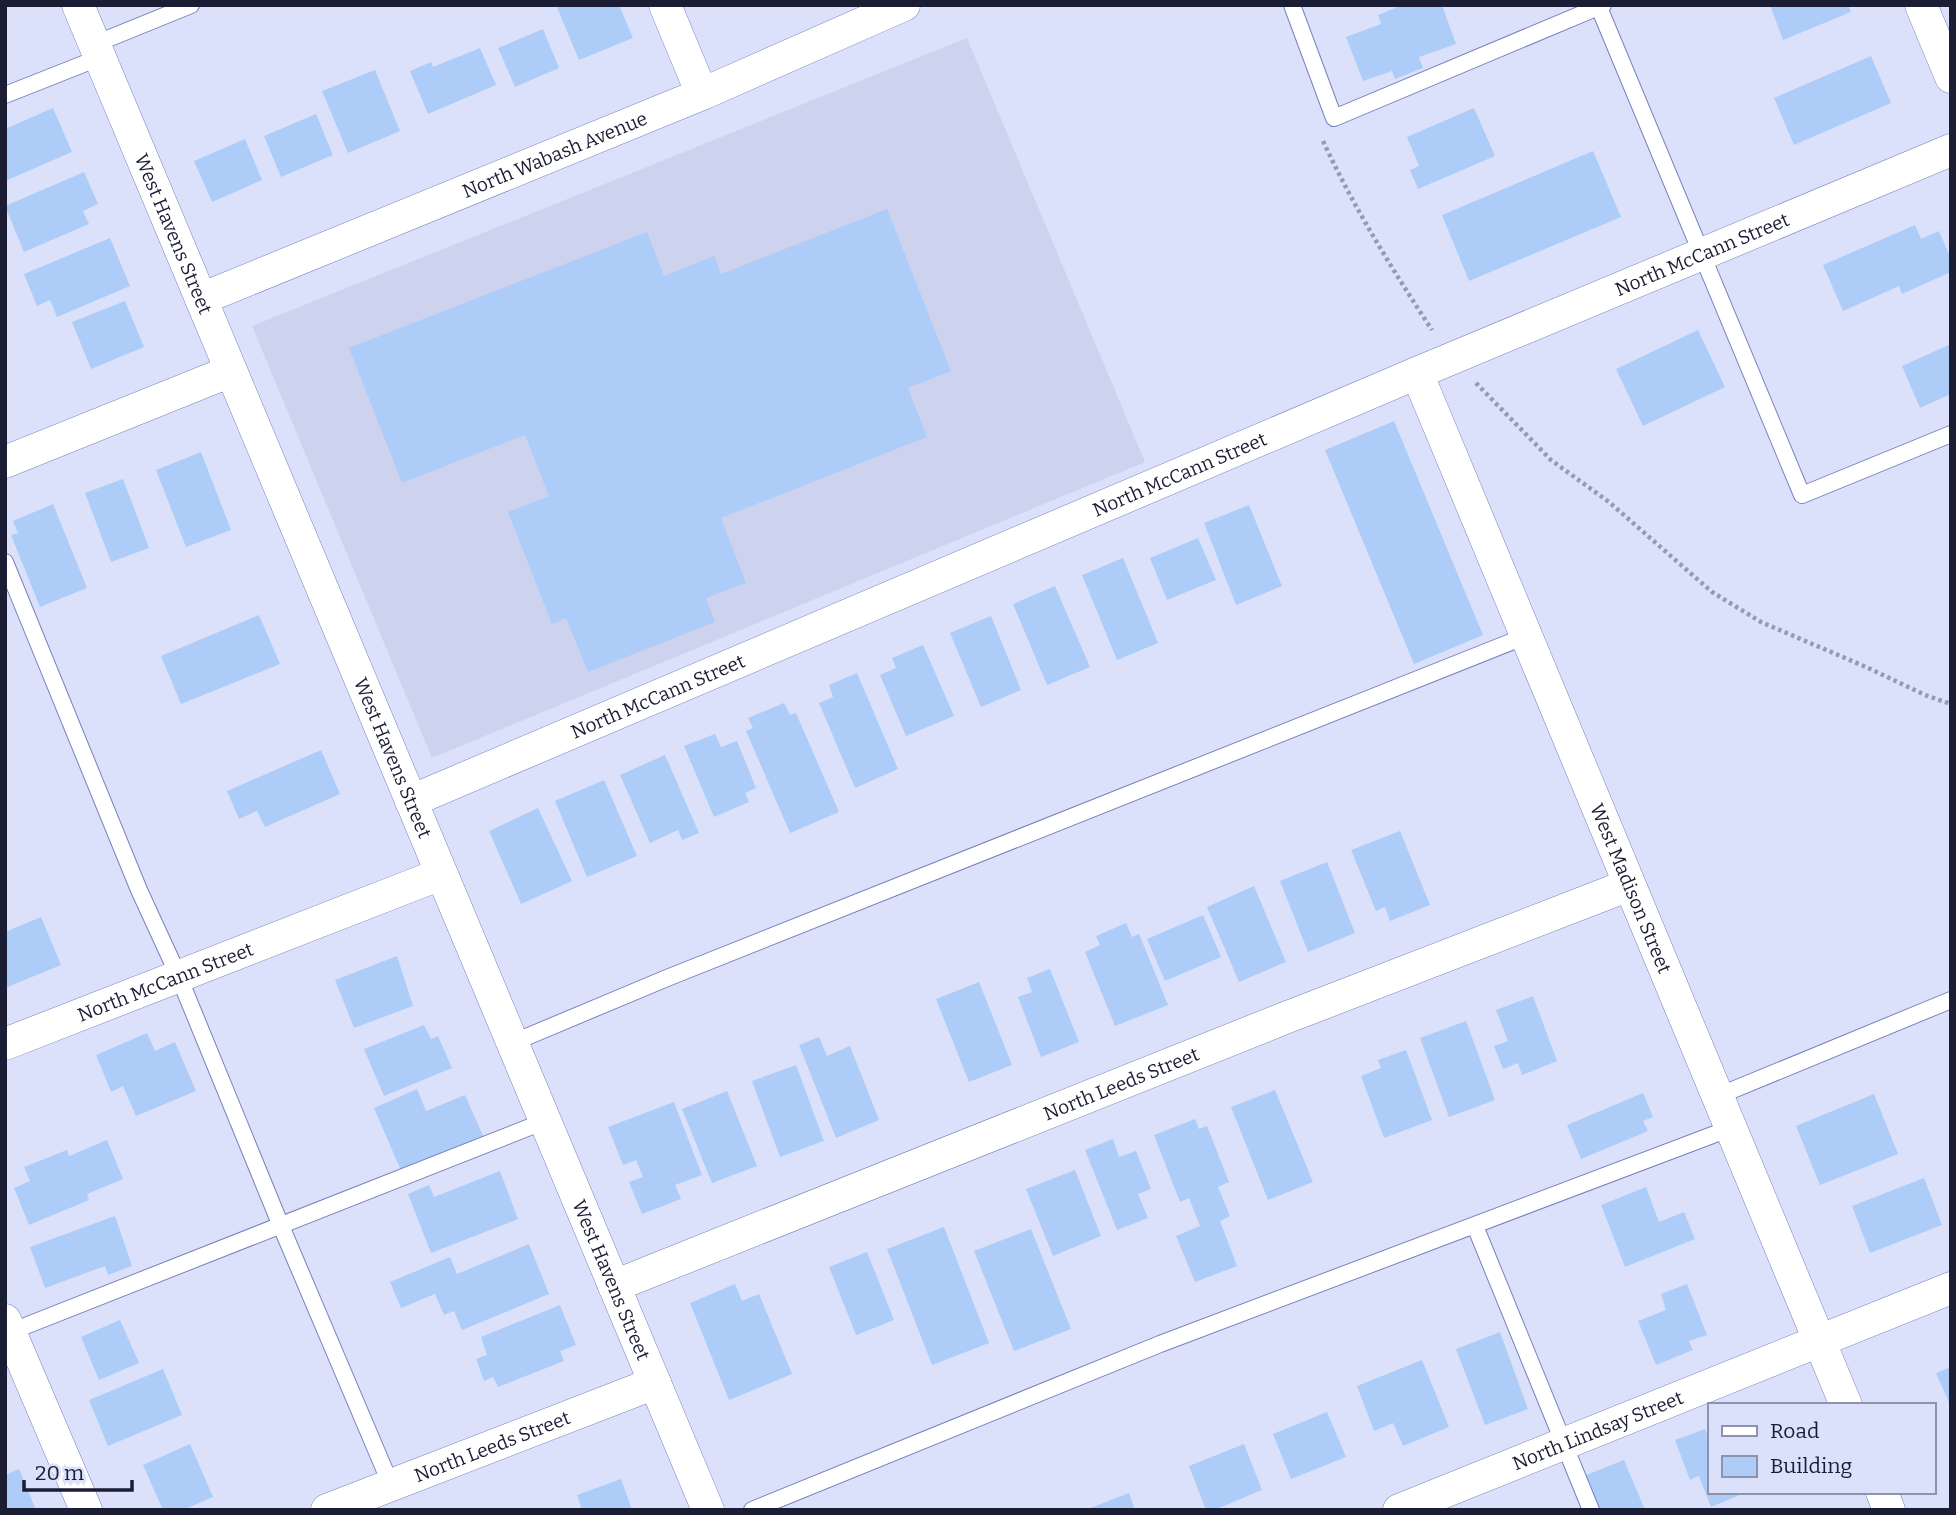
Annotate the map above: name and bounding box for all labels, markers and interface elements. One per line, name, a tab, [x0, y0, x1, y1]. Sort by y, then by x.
street label: North Wabash Avenue	[459, 106, 650, 202]
street label: West Havens Street	[130, 150, 218, 318]
street label: North McCann Street	[1611, 207, 1793, 301]
street label: North McCann Street	[1089, 427, 1270, 521]
street label: North McCann Street	[567, 649, 748, 743]
street label: West Havens Street	[349, 674, 437, 841]
street label: West Madison Street	[1586, 800, 1677, 977]
street label: North McCann Street	[74, 937, 256, 1026]
street label: North Leeds Street	[1040, 1042, 1202, 1125]
street label: West Havens Street	[568, 1196, 655, 1364]
street label: North Lindsay Street	[1509, 1385, 1686, 1475]
legend	[1708, 1403, 1935, 1494]
street label: North Leeds Street	[411, 1405, 573, 1487]
text: Road	[1770, 1418, 1819, 1444]
scale bar	[24, 1448, 133, 1492]
text: Building	[1770, 1453, 1853, 1479]
text: 20 m	[35, 1460, 84, 1486]

